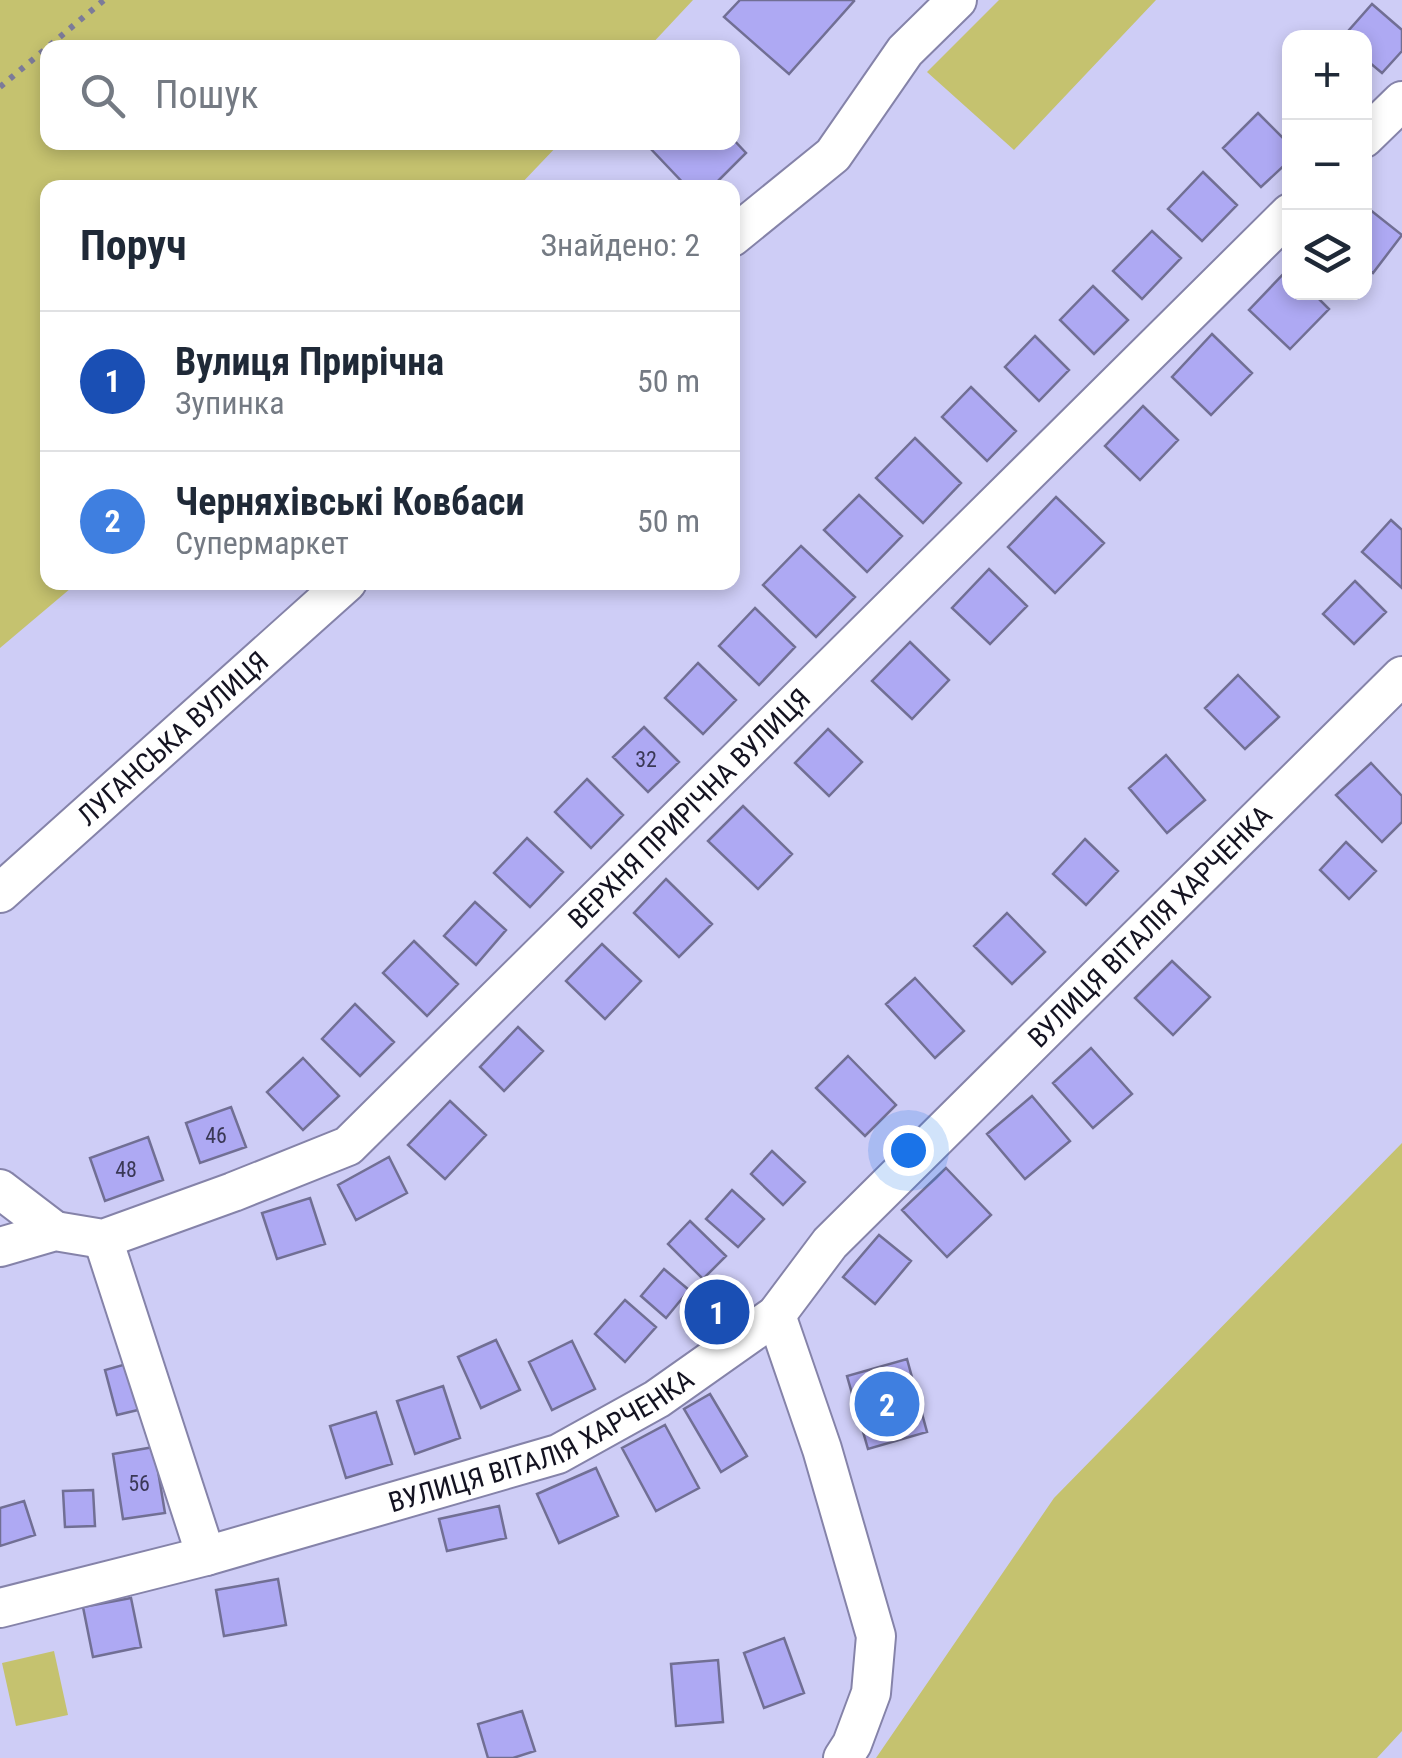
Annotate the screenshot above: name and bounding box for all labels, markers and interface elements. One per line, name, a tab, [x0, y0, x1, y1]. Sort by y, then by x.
map controls	[1282, 30, 1372, 300]
button: +	[1282, 30, 1372, 120]
search box	[40, 40, 740, 150]
icon: search	[75, 68, 130, 123]
text: Пошук	[155, 73, 259, 117]
button: −	[1282, 120, 1372, 210]
button: layers	[1282, 210, 1372, 300]
text: Поруч	[80, 221, 187, 270]
text: Знайдено: 2	[540, 226, 700, 264]
text: Вулиця Прирічна	[175, 340, 444, 384]
text: 1	[104, 362, 121, 400]
text: 50 m	[637, 362, 700, 400]
text: Зупинка	[175, 384, 284, 422]
text: Черняхівські Ковбаси	[175, 480, 525, 524]
text: 2	[104, 502, 121, 540]
text: 50 m	[637, 502, 700, 540]
text: Супермаркет	[175, 524, 349, 562]
street label: ЛУГАНСЬКА ВУЛИЦЯ	[71, 645, 275, 832]
street label: ВЕРХНЯ ПРИРІЧНА ВУЛИЦЯ	[562, 682, 817, 935]
house number: 32	[635, 747, 657, 772]
street label: ВУЛИЦЯ ВІТАЛІЯ ХАРЧЕНКА	[1021, 799, 1279, 1054]
house number: 46	[205, 1123, 227, 1148]
your location	[883, 1125, 934, 1176]
house number: 48	[115, 1157, 137, 1182]
pin: 1	[684, 1274, 750, 1350]
street label: ВУЛИЦЯ ВІТАЛІЯ ХАРЧЕНКА	[385, 1362, 700, 1519]
pin: 2	[854, 1366, 920, 1442]
house number: 56	[128, 1471, 150, 1496]

